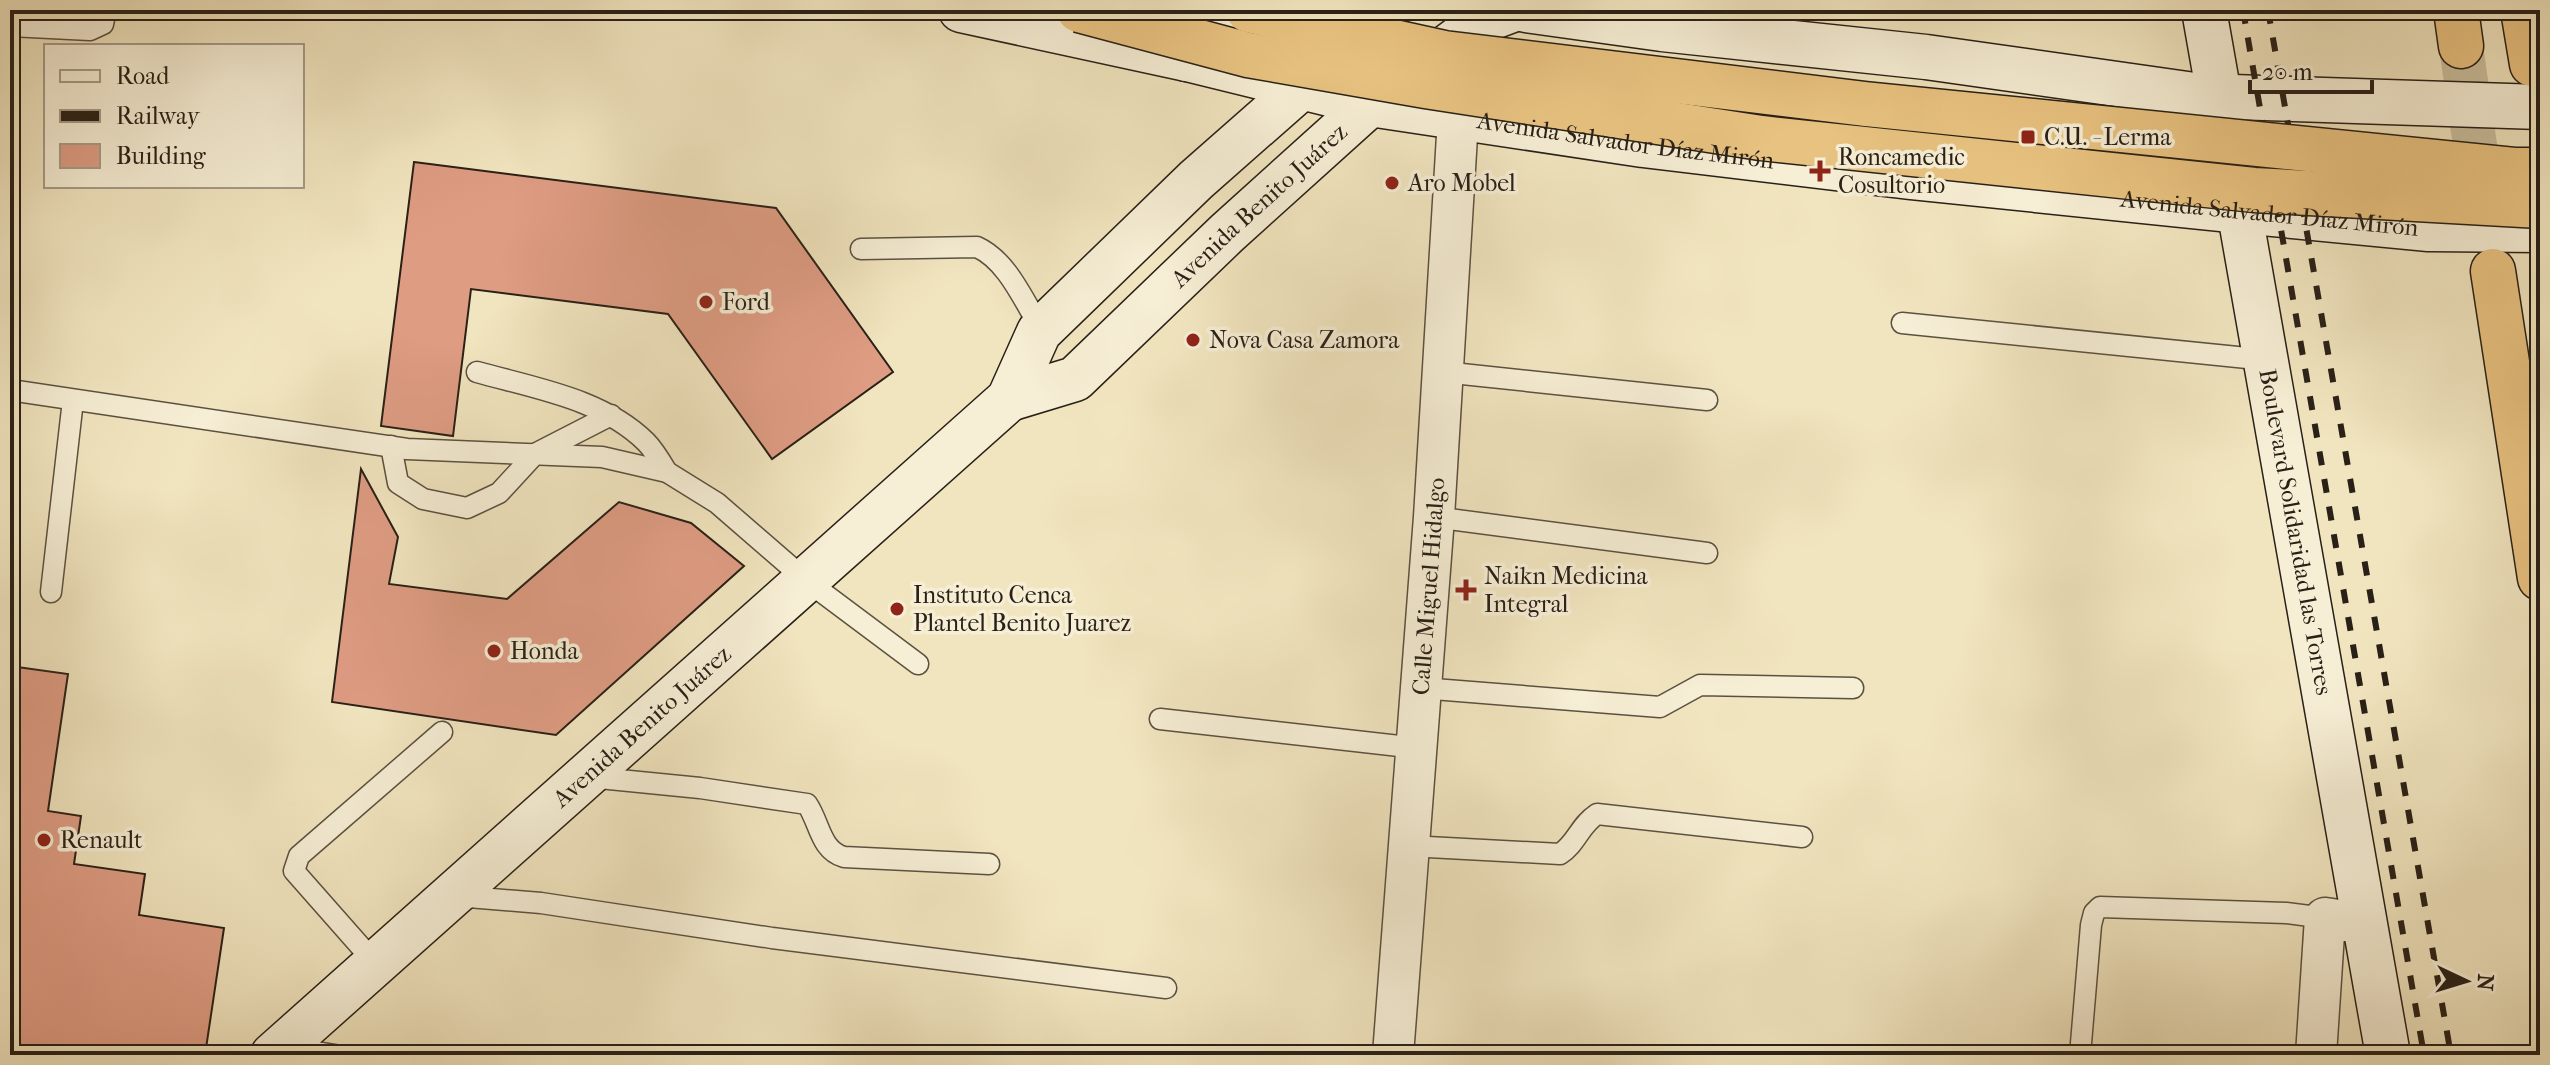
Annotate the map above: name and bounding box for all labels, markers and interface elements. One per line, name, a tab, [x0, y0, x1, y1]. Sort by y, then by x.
legend	[44, 44, 304, 188]
scale bar	[2250, 44, 2372, 94]
text: 20 m	[2262, 58, 2313, 86]
text: Road	[116, 62, 170, 90]
text: Railway	[116, 102, 201, 130]
street label: Avenida Salvador Díaz Mirón	[1474, 106, 1776, 175]
street label: Avenida Benito Juárez	[1165, 117, 1353, 294]
place label: C.U. - Lerma	[2044, 123, 2172, 151]
marker: C.U. - Lerma	[2019, 128, 2037, 146]
text: Building	[116, 142, 207, 170]
place label: Roncamedic Cosultorio	[1838, 143, 1965, 199]
marker: Roncamedic Cosultorio	[1809, 160, 1831, 182]
place label: Aro Mobel	[1407, 169, 1516, 197]
marker: Aro Mobel	[1383, 174, 1401, 192]
street label: Avenida Salvador Díaz Mirón	[2118, 185, 2420, 242]
place label: Ford	[722, 288, 771, 316]
marker: Ford	[697, 293, 715, 311]
place label: Nova Casa Zamora	[1209, 326, 1400, 354]
marker: Nova Casa Zamora	[1184, 331, 1202, 349]
street label: Boulevard Solidaridad las Torres	[2253, 367, 2338, 697]
street label: Calle Miguel Hidalgo	[1406, 477, 1450, 696]
place label: Naikn Medicina Integral	[1484, 562, 1648, 618]
marker: Naikn Medicina Integral	[1455, 579, 1477, 601]
place label: Instituto Cenca Plantel Benito Juarez	[913, 581, 1132, 637]
marker: Instituto Cenca Plantel Benito Juarez	[888, 600, 906, 618]
place label: Honda	[510, 637, 580, 665]
street label: Avenida Benito Juárez	[546, 639, 737, 814]
marker: Honda	[485, 642, 503, 660]
place label: Renault	[60, 826, 143, 854]
marker: Renault	[35, 831, 53, 849]
north arrow	[2426, 941, 2506, 1021]
text: N	[2471, 973, 2499, 992]

